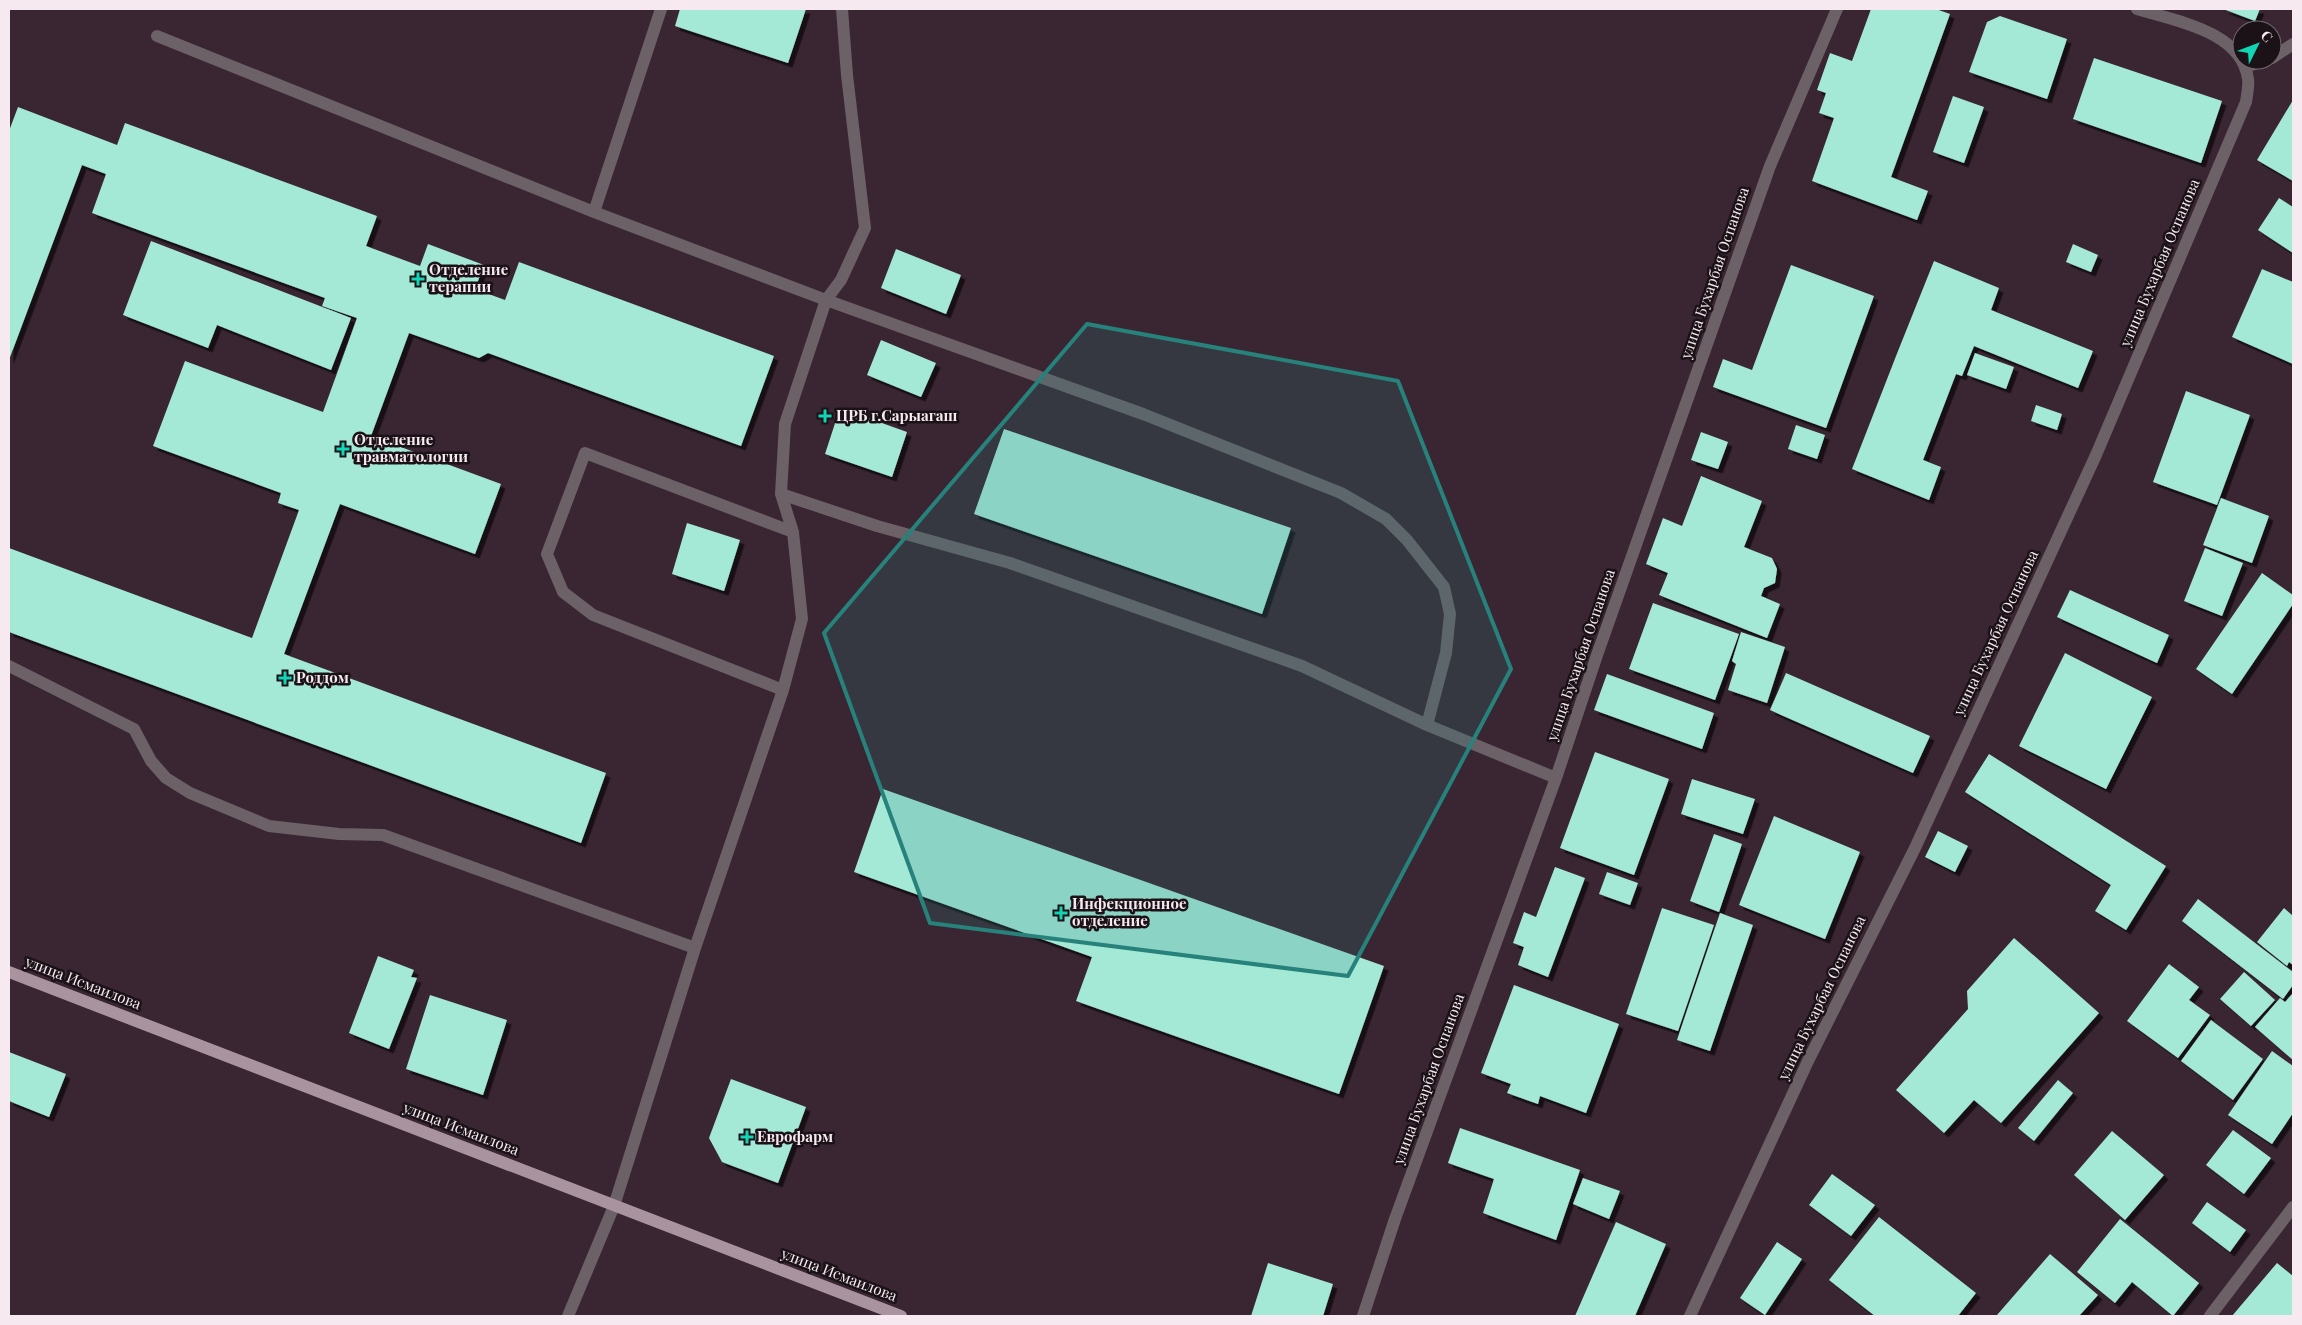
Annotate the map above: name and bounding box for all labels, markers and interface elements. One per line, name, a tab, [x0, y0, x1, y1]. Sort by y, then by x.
north arrow	[2232, 20, 2282, 70]
text: С	[2257, 26, 2277, 46]
street label: улица Бухарбая Оспанова	[2114, 175, 2204, 350]
street label: улица Бухарбая Оспанова	[1675, 184, 1753, 362]
place label: Отделение терапии	[429, 259, 509, 296]
marker: Отделение терапии	[411, 272, 425, 286]
place label: ЦРБ г.Сарыагаш	[836, 405, 958, 425]
marker: ЦРБ г.Сарыагаш	[818, 409, 832, 423]
place label: Отделение травматологии	[354, 429, 468, 466]
marker: Отделение травматологии	[336, 442, 350, 456]
street label: улица Бухарбая Оспанова	[1947, 546, 2042, 719]
street label: улица Бухарбая Оспанова	[1541, 566, 1619, 744]
place label: Роддом	[296, 667, 349, 687]
marker: Роддом	[278, 671, 292, 685]
place label: Инфекционное отделение	[1072, 893, 1187, 930]
marker: Инфекционное отделение	[1054, 906, 1068, 920]
street label: улица Бухарбая Оспанова	[1772, 912, 1870, 1084]
street label: улица Исмаилова	[22, 950, 145, 1014]
street label: улица Бухарбая Оспанова	[1387, 990, 1468, 1168]
street label: улица Исмаилова	[400, 1096, 523, 1160]
place label: Еврофарм	[757, 1126, 833, 1146]
marker: Еврофарм	[741, 1131, 753, 1143]
street label: улица Исмаилова	[778, 1242, 901, 1306]

